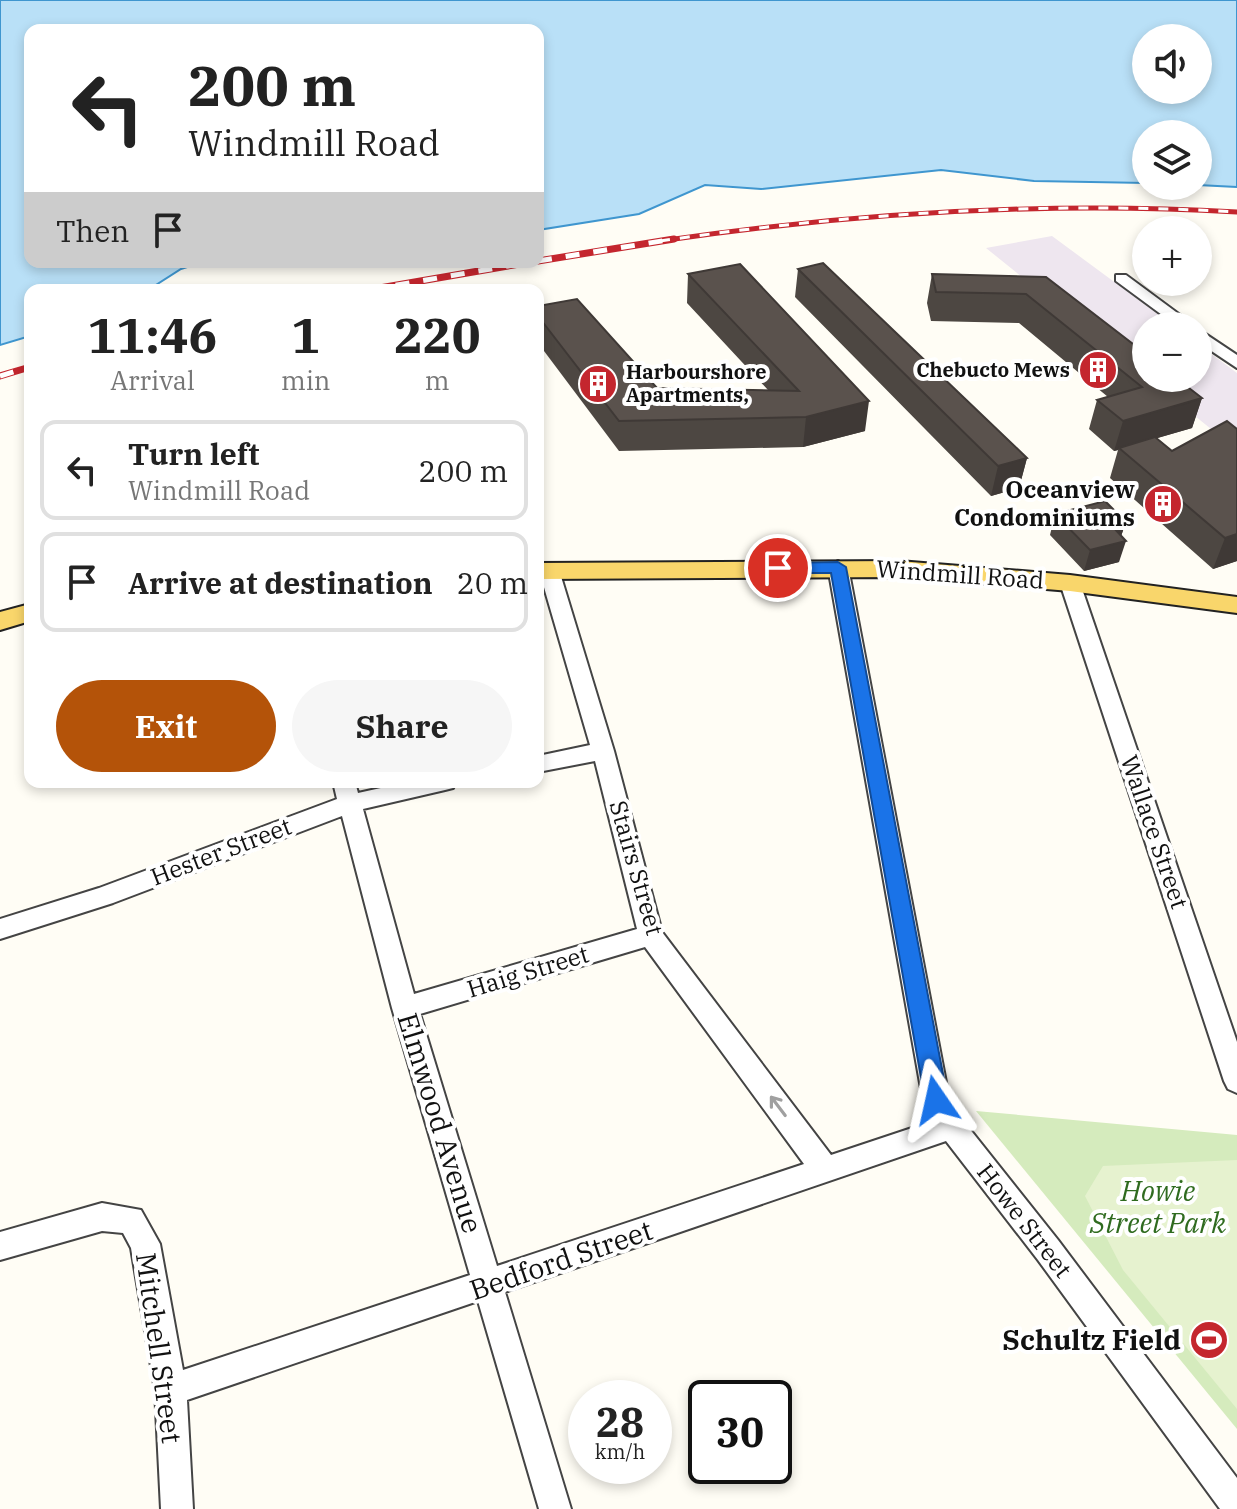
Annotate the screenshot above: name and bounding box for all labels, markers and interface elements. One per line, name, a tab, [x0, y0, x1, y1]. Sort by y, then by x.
map controls	[1132, 24, 1212, 392]
button: sound	[1132, 24, 1212, 104]
text: 200 m	[188, 49, 356, 121]
icon: left	[56, 56, 160, 160]
text: Windmill Road	[188, 119, 440, 166]
button: layers	[1132, 120, 1212, 200]
icon: arrive	[146, 208, 190, 252]
text: Then	[56, 211, 130, 250]
button: +	[1132, 216, 1212, 296]
text: 11:46	[88, 304, 217, 366]
text: 1	[291, 304, 320, 366]
text: 220	[394, 304, 480, 366]
button: −	[1132, 312, 1212, 392]
building icon: Chebucto Mews	[1077, 349, 1119, 391]
place label: Chebucto Mews	[916, 356, 1070, 383]
place label: Harbourshore Apartments,	[626, 358, 767, 408]
text: Arrival	[110, 363, 195, 397]
text: min	[281, 363, 330, 397]
text: m	[425, 363, 450, 397]
building icon: Harbourshore Apartments,	[577, 363, 619, 405]
text: Turn left	[128, 434, 260, 473]
icon: left	[60, 448, 104, 492]
text: 200 m	[418, 451, 508, 490]
text: Windmill Road	[128, 473, 310, 507]
place label: Oceanview Condominiums	[954, 473, 1135, 533]
building icon: Oceanview Condominiums	[1142, 483, 1184, 525]
pin	[744, 534, 812, 602]
icon: arrive	[756, 546, 800, 590]
street label: Windmill Road	[875, 552, 1045, 596]
icon: arrive	[60, 560, 104, 604]
text: Arrive at destination	[128, 563, 433, 602]
text: 20 m	[457, 563, 528, 602]
button: Exit	[56, 680, 276, 772]
button: Share	[292, 680, 512, 772]
street label: Wallace Street	[1114, 751, 1196, 913]
street label: Stairs Street	[602, 797, 671, 939]
street label: Hester Street	[146, 810, 296, 893]
street label: Haig Street	[463, 937, 592, 1005]
street label: Elmwood Avenue	[389, 1008, 492, 1237]
position arrow	[894, 1058, 978, 1142]
one-way arrow	[769, 1095, 786, 1117]
street label: Howe Street	[970, 1157, 1079, 1284]
park label: Howie Street Park	[1089, 1172, 1226, 1241]
street label: Bedford Street	[465, 1211, 657, 1308]
street label: Mitchell Street	[128, 1250, 191, 1446]
sports icon: Schultz Field	[1188, 1319, 1230, 1361]
place label: Schultz Field	[1002, 1321, 1181, 1358]
speed limit sign: 30	[688, 1380, 792, 1484]
text: 28	[596, 1396, 644, 1448]
text: km/h	[595, 1438, 645, 1465]

